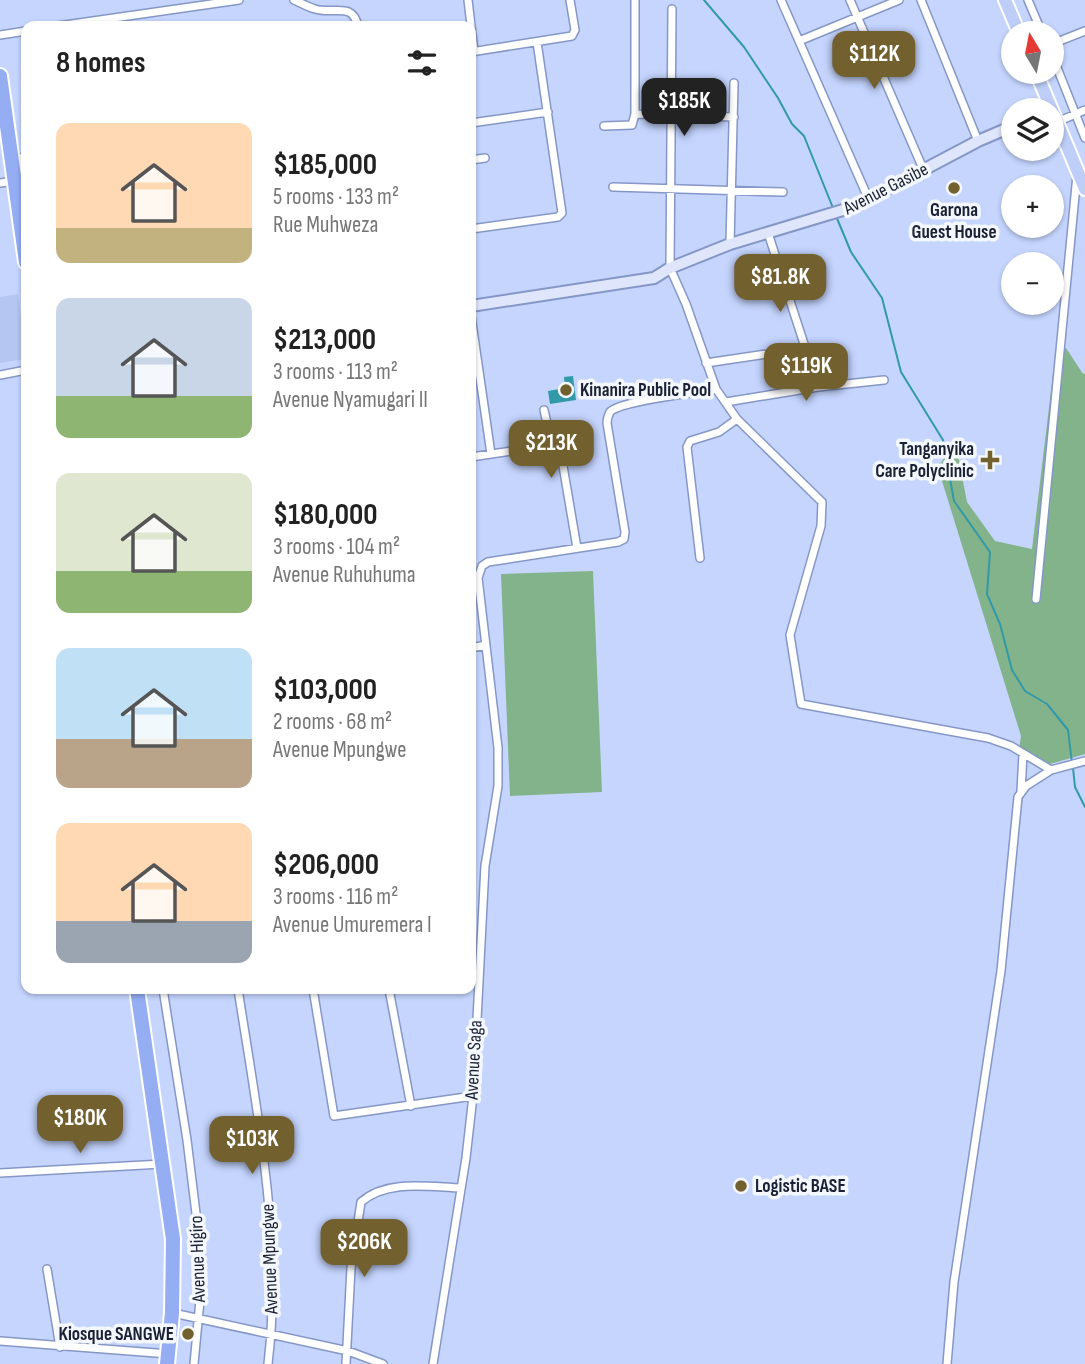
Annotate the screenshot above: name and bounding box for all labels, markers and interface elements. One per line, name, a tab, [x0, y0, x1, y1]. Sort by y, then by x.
north arrow	[1001, 21, 1064, 84]
map controls	[1001, 21, 1064, 315]
pin: $112K	[825, 32, 923, 91]
text: $112K	[848, 40, 900, 68]
icon: filters	[403, 44, 441, 82]
text: 8 homes	[56, 45, 145, 81]
pin: $185K	[635, 78, 733, 138]
text: $185K	[657, 87, 711, 115]
button: layers	[1001, 98, 1064, 161]
text: $185,000	[273, 147, 377, 183]
icon: home	[112, 151, 196, 235]
street label: Avenue Gasibe	[839, 158, 932, 221]
button: +	[1001, 175, 1064, 238]
marker: Garona Guest House	[946, 180, 962, 196]
text: 5 rooms · 133 m²	[273, 183, 399, 211]
place label: Garona Guest House	[911, 199, 997, 244]
text: Rue Muhweza	[273, 211, 378, 239]
button: −	[1001, 252, 1064, 315]
pin: $81.8K	[723, 254, 837, 314]
text: $81.8K	[750, 263, 810, 291]
text: $213,000	[273, 322, 376, 358]
icon: home	[112, 326, 196, 410]
pin: $119K	[757, 344, 855, 403]
text: $119K	[780, 352, 832, 380]
text: 3 rooms · 113 m²	[273, 358, 398, 386]
place label: Kinanira Public Pool	[580, 379, 711, 402]
marker: Kinanira Public Pool	[558, 382, 574, 398]
text: Avenue Nyamugari II	[273, 386, 428, 414]
pin: $213K	[502, 420, 600, 480]
text: $213K	[525, 429, 577, 457]
place label: Tanganyika Care Polyclinic	[875, 438, 974, 483]
marker: Tanganyika Care Polyclinic	[980, 450, 1000, 470]
text: $180,000	[273, 497, 378, 533]
icon: home	[112, 501, 196, 585]
text: 3 rooms · 104 m²	[273, 533, 400, 561]
text: Avenue Ruhuhuma	[273, 561, 416, 589]
text: $103,000	[273, 672, 377, 708]
icon: home	[112, 676, 196, 760]
text: 2 rooms · 68 m²	[273, 708, 392, 736]
text: Avenue Mpungwe	[273, 736, 407, 764]
text: $206,000	[273, 847, 379, 883]
icon: home	[112, 851, 196, 935]
text: 3 rooms · 116 m²	[273, 883, 398, 911]
text: Avenue Umuremera I	[273, 911, 432, 939]
street label: Avenue Saga	[460, 1020, 488, 1101]
pin: $180K	[31, 1096, 129, 1155]
text: $180K	[53, 1104, 107, 1132]
pin: $103K	[203, 1116, 301, 1176]
text: $103K	[225, 1125, 279, 1153]
place label: Logistic BASE	[755, 1175, 846, 1198]
marker: Logistic BASE	[733, 1178, 749, 1194]
street label: Avenue Mpungwe	[257, 1203, 283, 1316]
street label: Avenue Higiro	[185, 1215, 211, 1304]
pin: $206K	[315, 1220, 413, 1279]
text: $206K	[337, 1228, 391, 1256]
place label: Kiosque SANGWE	[59, 1323, 174, 1346]
marker: Kiosque SANGWE	[180, 1326, 196, 1342]

